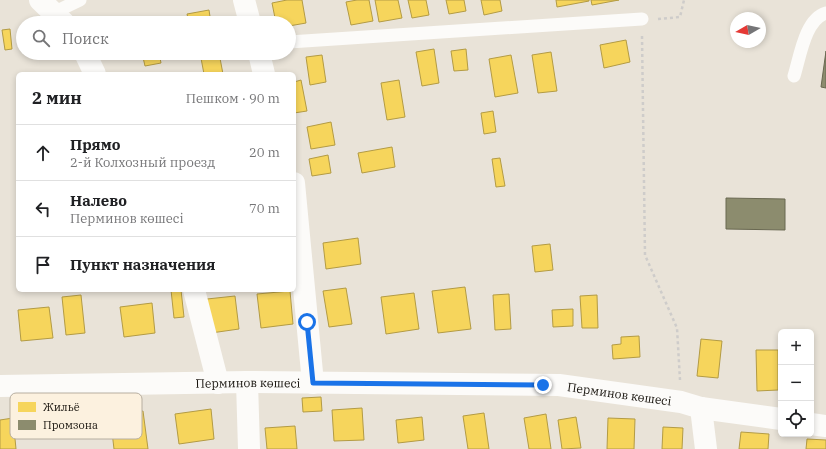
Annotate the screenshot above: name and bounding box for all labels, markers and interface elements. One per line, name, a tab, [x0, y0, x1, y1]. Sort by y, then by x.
north arrow	[730, 12, 766, 48]
search box	[16, 16, 296, 60]
icon: search	[30, 27, 52, 49]
text: Поиск	[62, 29, 109, 48]
text: 2 мин	[32, 87, 82, 109]
text: Пешком · 90 m	[186, 90, 280, 107]
text: Прямо	[70, 135, 121, 154]
icon: ahead	[32, 142, 54, 164]
text: 20 m	[249, 144, 280, 161]
text: 2-й Колхозный проезд	[70, 154, 215, 171]
text: Налево	[70, 191, 127, 210]
icon: left	[32, 198, 54, 220]
text: 70 m	[249, 200, 280, 217]
text: Перминов көшесі	[70, 210, 184, 227]
icon: arrive	[32, 254, 54, 276]
text: Пункт назначения	[70, 255, 216, 274]
route start	[298, 313, 316, 331]
map controls	[778, 329, 814, 437]
button: +	[778, 329, 814, 365]
button: −	[778, 365, 814, 401]
street label: Перминов көшесі	[195, 374, 301, 390]
route end	[534, 376, 552, 394]
street label: Перминов көшесі	[566, 379, 673, 408]
legend	[10, 393, 142, 439]
text: Жильё	[43, 400, 80, 414]
button: locate	[778, 401, 814, 437]
text: Промзона	[43, 418, 98, 432]

